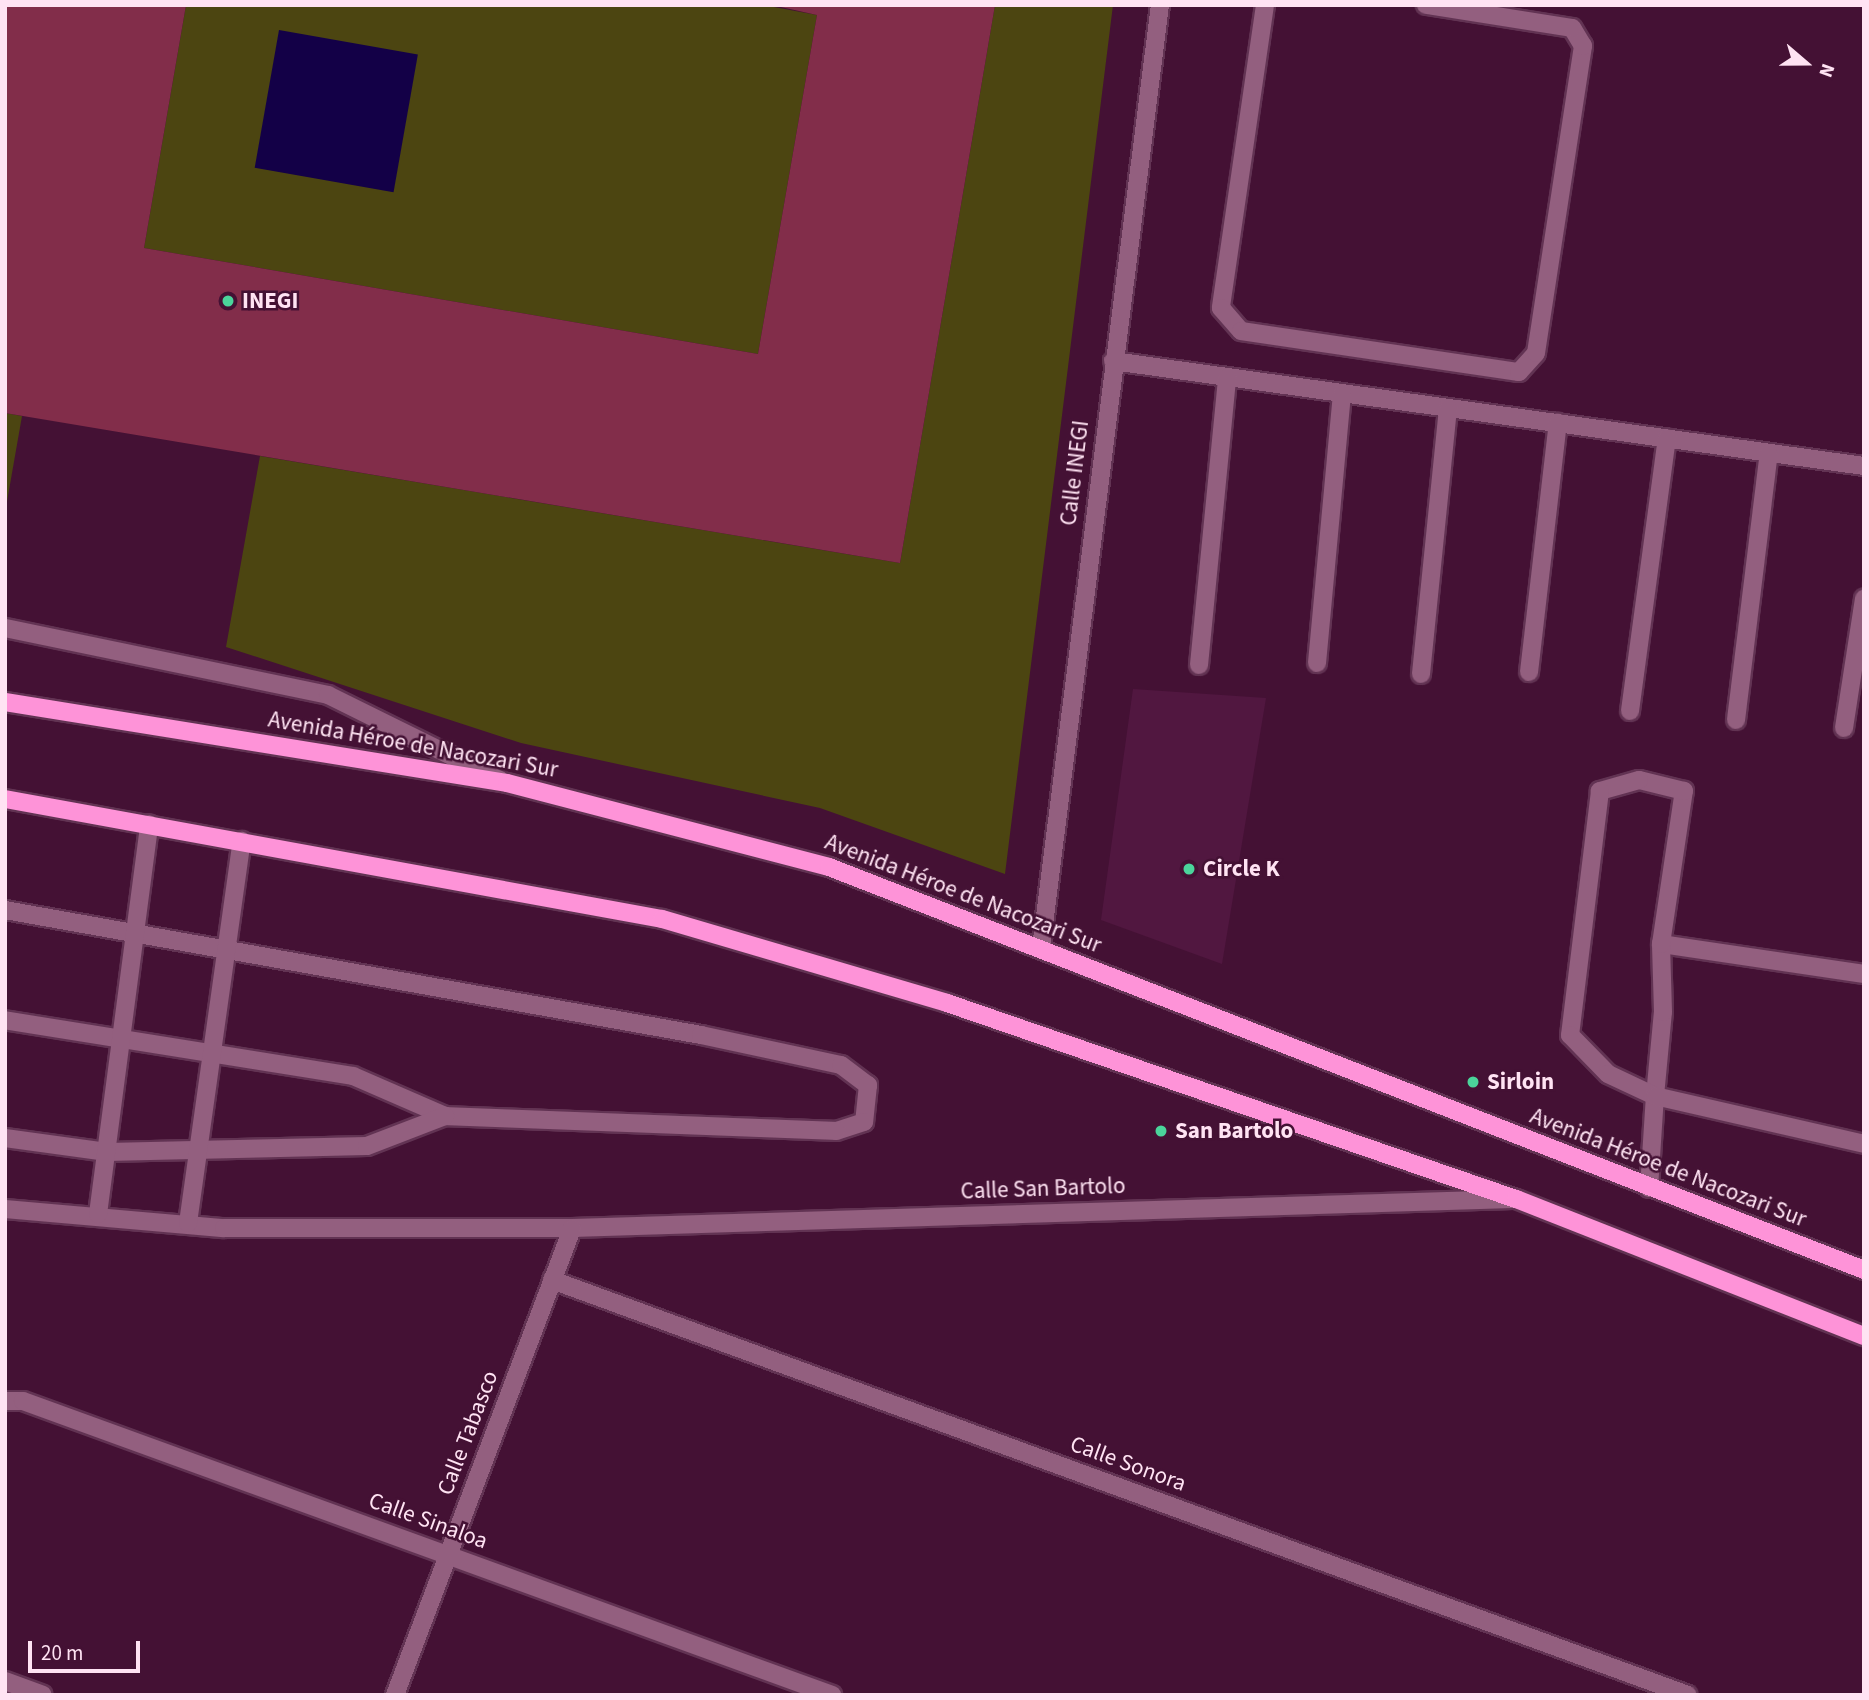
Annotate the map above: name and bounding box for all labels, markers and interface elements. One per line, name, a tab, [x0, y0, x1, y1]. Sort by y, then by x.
north arrow	[1771, 28, 1841, 98]
text: N	[1811, 60, 1841, 81]
place label: INEGI	[242, 287, 298, 315]
marker: INEGI	[220, 293, 236, 309]
street label: Calle INEGI	[1055, 419, 1095, 527]
street label: Avenida Héroe de Nacozari Sur	[266, 706, 560, 784]
street label: Avenida Héroe de Nacozari Sur	[821, 828, 1105, 960]
place label: Circle K	[1203, 855, 1280, 883]
marker: Circle K	[1181, 861, 1197, 877]
place label: Sirloin	[1487, 1068, 1554, 1096]
marker: Sirloin	[1465, 1074, 1481, 1090]
street label: Avenida Héroe de Nacozari Sur	[1526, 1102, 1810, 1234]
place label: San Bartolo	[1175, 1117, 1293, 1145]
marker: San Bartolo	[1153, 1123, 1169, 1139]
street label: Calle San Bartolo	[960, 1172, 1126, 1206]
street label: Calle Tabasco	[432, 1367, 504, 1499]
street label: Calle Sonora	[1066, 1430, 1190, 1498]
street label: Calle Sinaloa	[365, 1487, 491, 1555]
scale bar	[32, 1626, 144, 1670]
text: 20 m	[41, 1638, 83, 1668]

